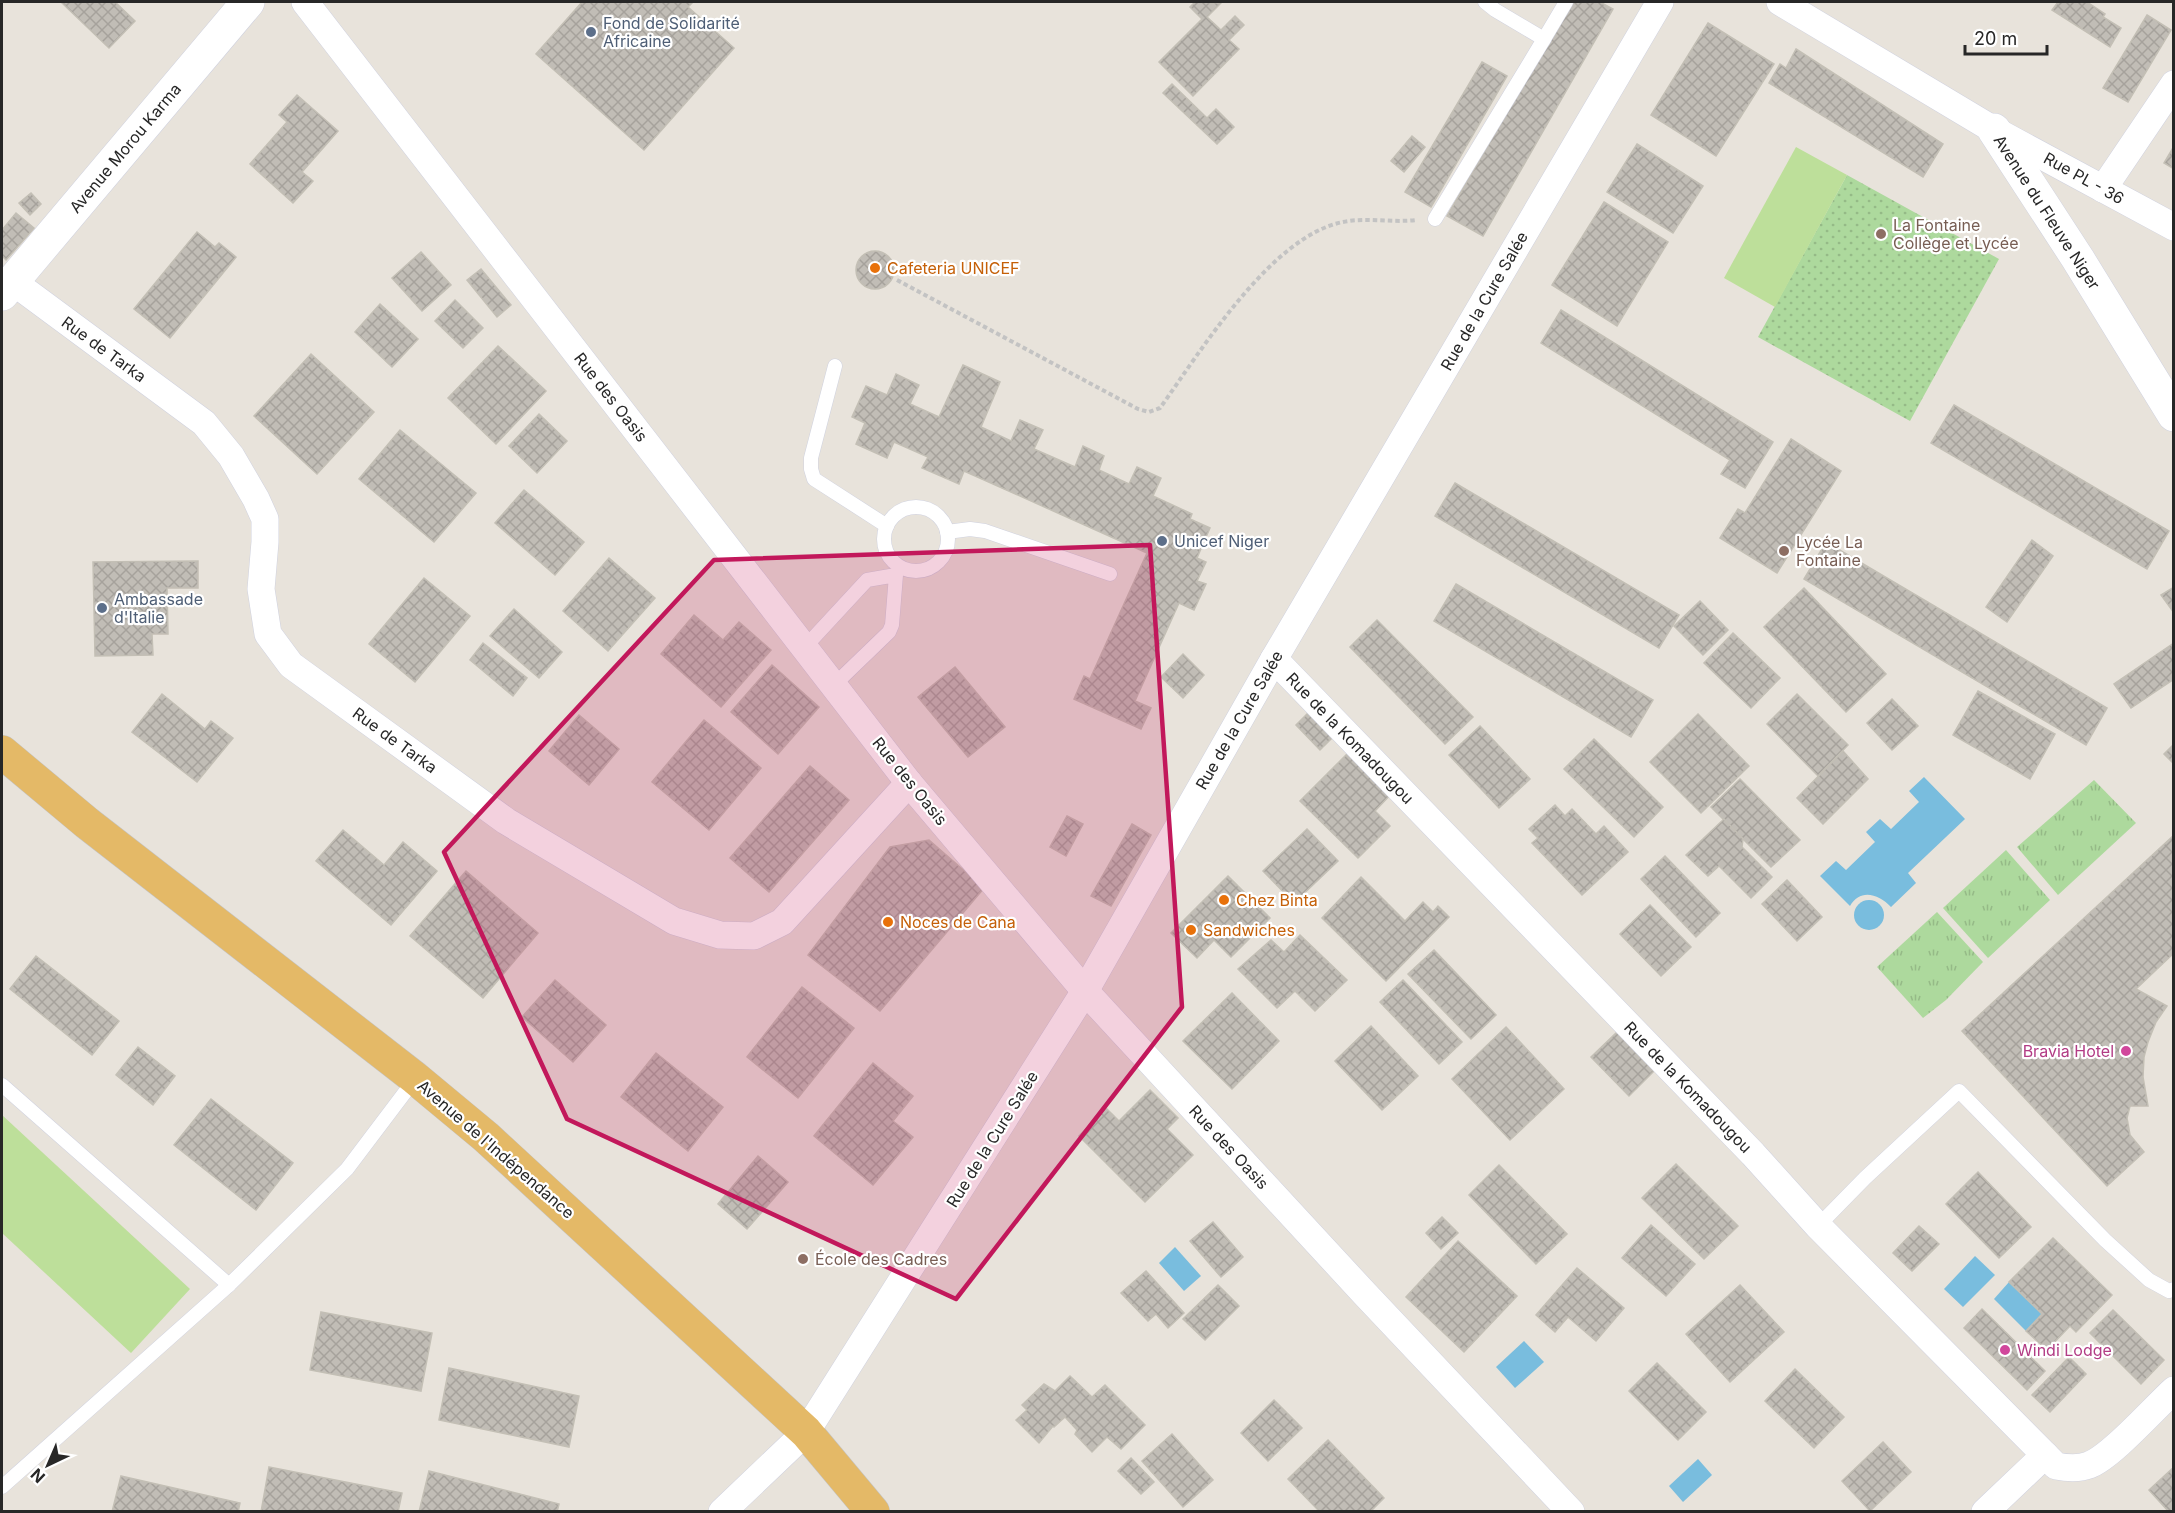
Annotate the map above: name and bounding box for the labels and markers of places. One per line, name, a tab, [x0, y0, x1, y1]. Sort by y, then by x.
place label: Fond de Solidarité Africaine	[603, 13, 740, 51]
marker: Fond de Solidarité Africaine	[584, 25, 598, 39]
place label: La Fontaine Collège et Lycée	[1893, 215, 2019, 253]
marker: La Fontaine Collège et Lycée	[1874, 227, 1888, 241]
place label: Cafeteria UNICEF	[887, 258, 1020, 278]
marker: Cafeteria UNICEF	[868, 261, 882, 275]
place label: Unicef Niger	[1174, 531, 1269, 551]
place label: Lycée La Fontaine	[1796, 532, 1863, 570]
marker: Unicef Niger	[1155, 534, 1169, 548]
marker: Lycée La Fontaine	[1777, 544, 1791, 558]
place label: Ambassade d'Italie	[114, 589, 203, 627]
marker: Ambassade d'Italie	[95, 601, 109, 615]
place label: Chez Binta	[1236, 890, 1318, 910]
marker: Chez Binta	[1217, 893, 1231, 907]
place label: Noces de Cana	[900, 912, 1016, 932]
marker: Noces de Cana	[881, 915, 895, 929]
place label: Sandwiches	[1203, 920, 1295, 940]
marker: Sandwiches	[1184, 923, 1198, 937]
place label: Bravia Hotel	[2023, 1041, 2114, 1061]
marker: Bravia Hotel	[2119, 1044, 2133, 1058]
place label: École des Cadres	[815, 1249, 947, 1269]
marker: École des Cadres	[796, 1252, 810, 1266]
place label: Windi Lodge	[2017, 1340, 2112, 1360]
marker: Windi Lodge	[1998, 1343, 2012, 1357]

